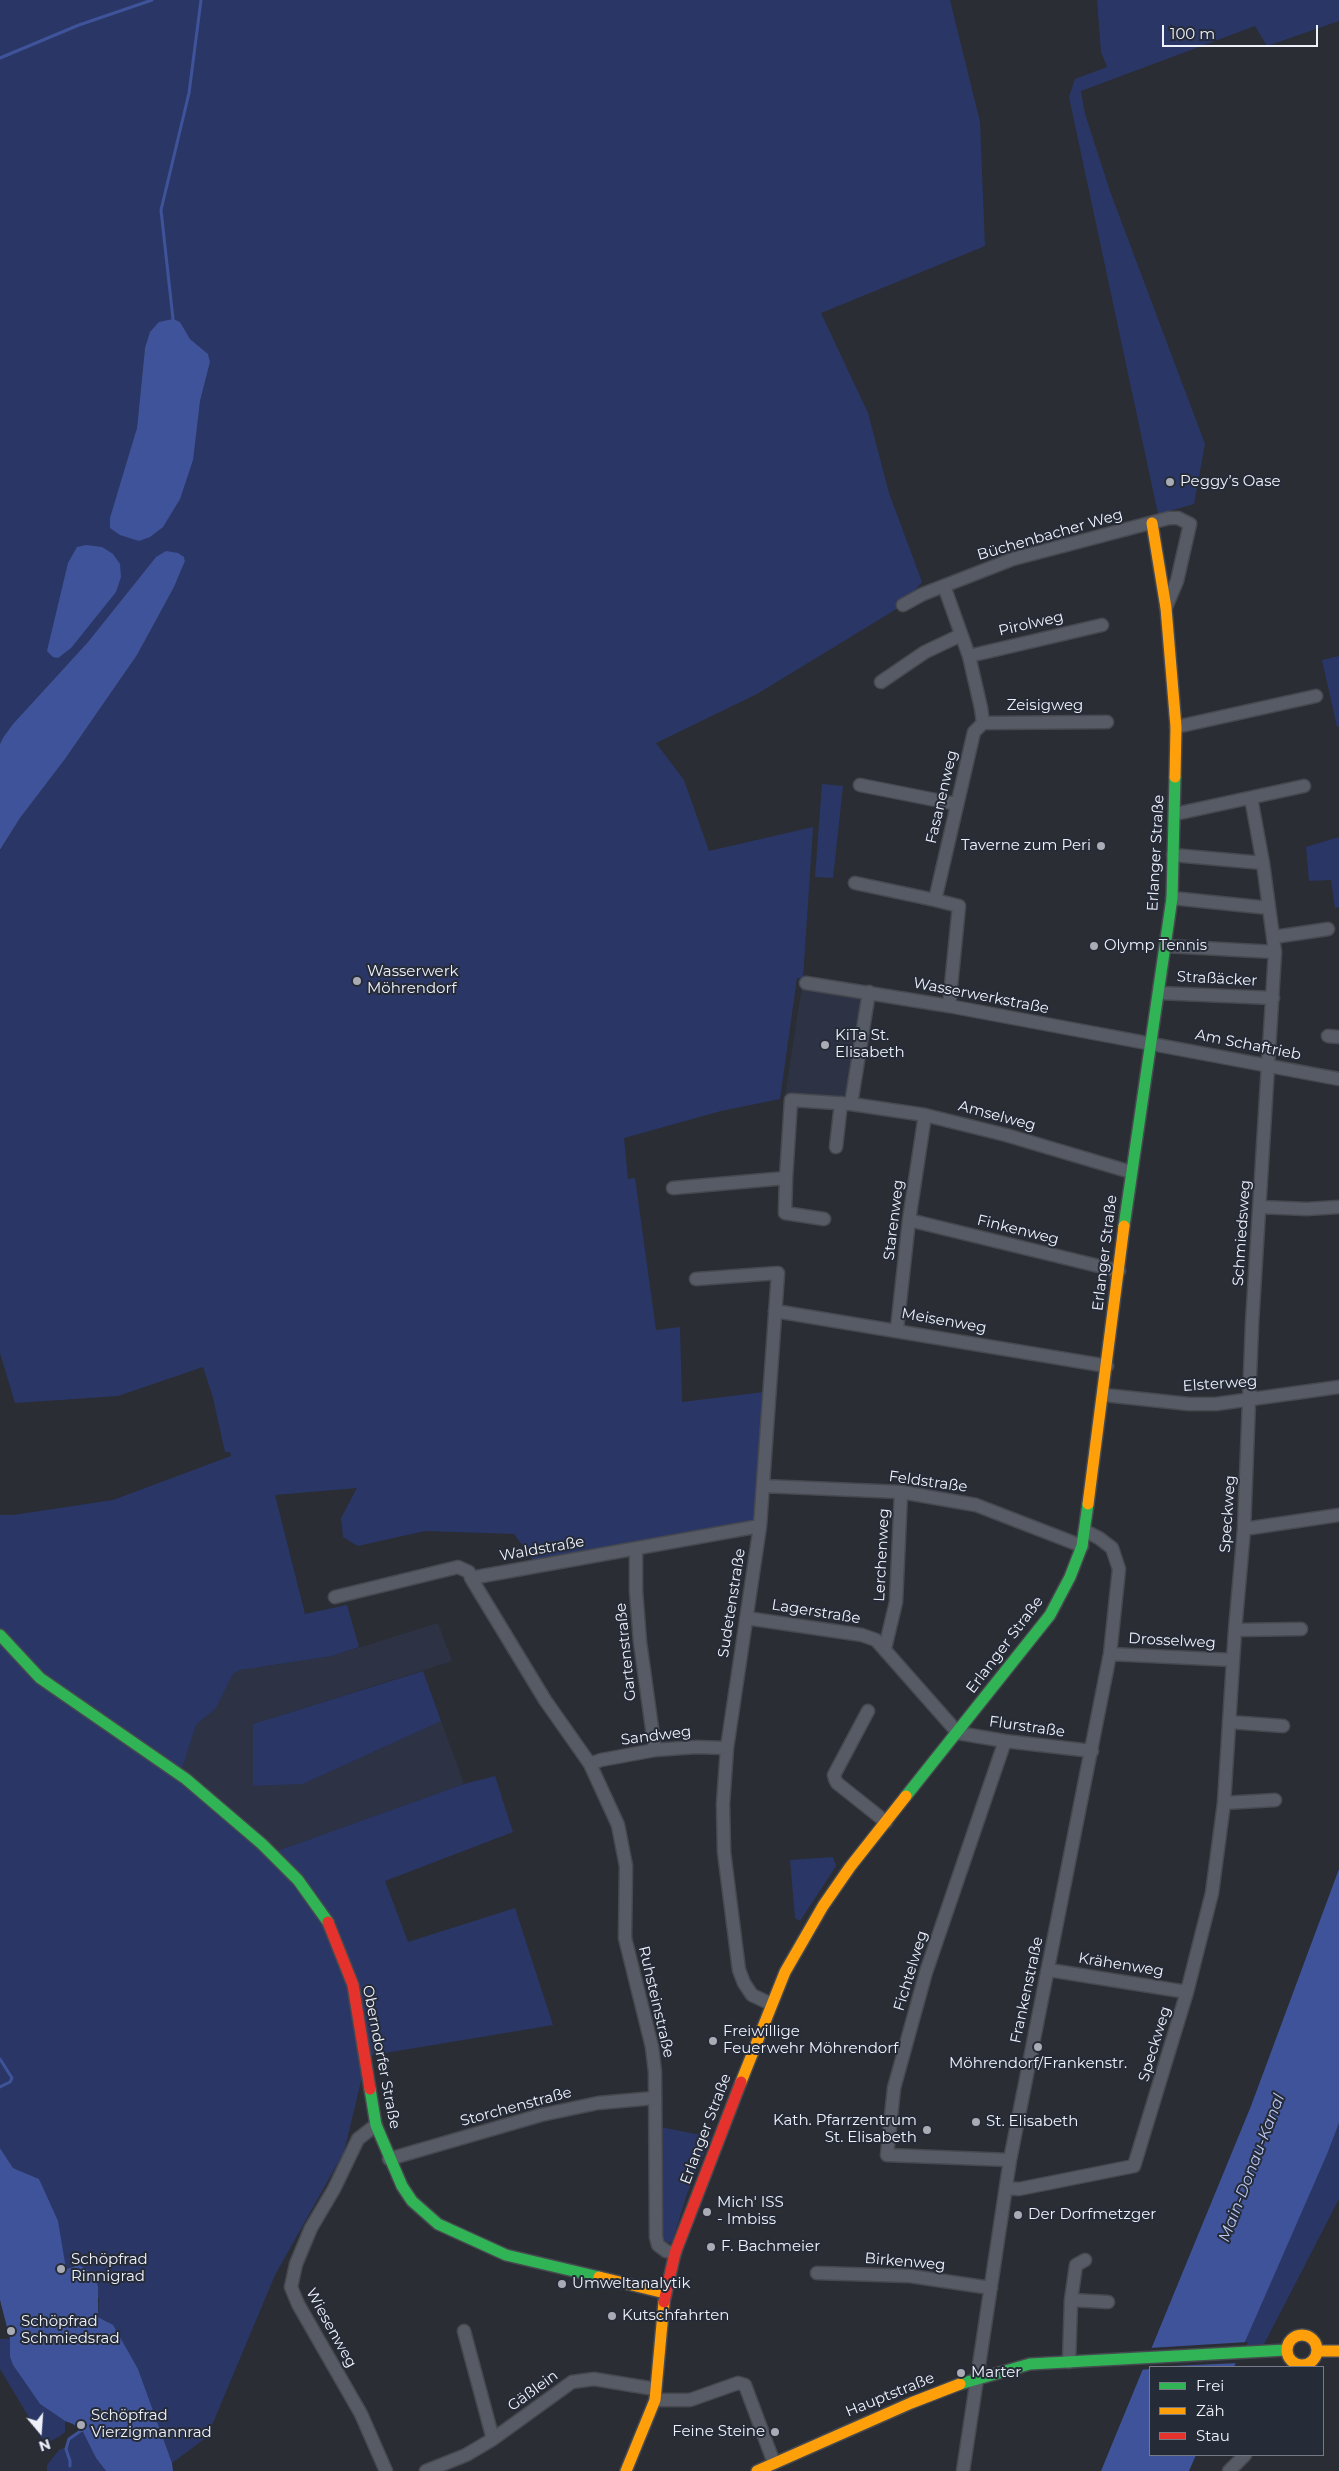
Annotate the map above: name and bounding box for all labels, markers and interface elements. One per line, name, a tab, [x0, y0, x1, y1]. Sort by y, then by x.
scale bar	[1164, 15, 1320, 47]
text: 100 m	[1170, 24, 1215, 43]
place label: Peggy’s Oase	[1180, 473, 1281, 491]
marker: Peggy’s Oase	[1164, 476, 1176, 488]
street label: Büchenbacher Weg	[975, 506, 1125, 564]
street label: Pirolweg	[997, 608, 1065, 640]
street label: Zeisigweg	[1007, 697, 1083, 715]
street label: Fasanenweg	[922, 748, 962, 846]
street label: Erlanger Straße	[1144, 794, 1168, 912]
place label: Taverne zum Peri	[961, 837, 1091, 855]
marker: Taverne zum Peri	[1095, 840, 1107, 852]
place label: Olymp Tennis	[1104, 937, 1207, 955]
marker: Olymp Tennis	[1088, 940, 1100, 952]
place label: Wasserwerk Möhrendorf	[367, 963, 459, 998]
street label: Straßäcker	[1176, 968, 1258, 990]
street label: Wasserwerkstraße	[912, 974, 1050, 1018]
marker: Wasserwerk Möhrendorf	[351, 975, 363, 987]
street label: Am Schaftrieb	[1194, 1026, 1302, 1064]
place label: KiTa St. Elisabeth	[835, 1027, 905, 1062]
marker: KiTa St. Elisabeth	[819, 1039, 831, 1051]
street label: Amselweg	[956, 1097, 1038, 1135]
street label: Starenweg	[880, 1179, 908, 1261]
street label: Schmiedsweg	[1229, 1179, 1255, 1287]
street label: Erlanger Straße	[1089, 1194, 1121, 1312]
street label: Finkenweg	[975, 1211, 1061, 1249]
street label: Meisenweg	[900, 1305, 988, 1337]
street label: Elsterweg	[1182, 1372, 1258, 1396]
street label: Feldstraße	[888, 1468, 968, 1496]
street label: Speckweg	[1216, 1475, 1240, 1553]
street label: Lerchenweg	[871, 1508, 893, 1602]
street label: Waldstraße	[498, 1533, 586, 1565]
street label: Sudetenstraße	[714, 1547, 750, 1659]
street label: Erlanger Straße	[963, 1593, 1047, 1697]
street label: Lagerstraße	[770, 1596, 862, 1628]
street label: Gartenstraße	[612, 1602, 640, 1702]
street label: Drosselweg	[1128, 1630, 1216, 1652]
street label: Flurstraße	[988, 1713, 1066, 1741]
street label: Sandweg	[620, 1723, 692, 1749]
street label: Fichtelweg	[890, 1929, 932, 2013]
street label: Frankenstraße	[1007, 1935, 1047, 2045]
street label: Ruhsteinstraße	[634, 1944, 678, 2060]
street label: Krähenweg	[1077, 1949, 1165, 1981]
street label: Oberndorfer Straße	[358, 1984, 404, 2130]
street label: Speckweg	[1135, 2004, 1175, 2084]
place label: Freiwillige Feuerwehr Möhrendorf	[723, 2023, 898, 2058]
marker: Freiwillige Feuerwehr Möhrendorf	[707, 2035, 719, 2047]
marker: Möhrendorf/Frankenstr.	[1032, 2041, 1044, 2053]
place label: Möhrendorf/Frankenstr.	[949, 2055, 1127, 2073]
street label: Erlanger Straße	[677, 2071, 735, 2187]
street label: Storchenstraße	[458, 2083, 574, 2131]
water label: Main-Donau-Kanal	[1215, 2091, 1289, 2245]
place label: Kath. Pfarrzentrum St. Elisabeth	[773, 2112, 917, 2147]
place label: St. Elisabeth	[986, 2113, 1078, 2131]
marker: St. Elisabeth	[970, 2116, 982, 2128]
marker: Kath. Pfarrzentrum St. Elisabeth	[921, 2124, 933, 2136]
place label: Mich' ISS - Imbiss	[717, 2194, 784, 2229]
marker: Mich' ISS - Imbiss	[701, 2206, 713, 2218]
place label: Der Dorfmetzger	[1028, 2206, 1156, 2224]
marker: Der Dorfmetzger	[1012, 2209, 1024, 2221]
place label: F. Bachmeier	[721, 2238, 820, 2256]
marker: F. Bachmeier	[705, 2241, 717, 2253]
street label: Birkenweg	[864, 2249, 946, 2275]
place label: Schöpfrad Rinnigrad	[71, 2251, 148, 2286]
marker: Schöpfrad Rinnigrad	[55, 2263, 67, 2275]
place label: Umweltanalytik	[572, 2275, 690, 2293]
marker: Umweltanalytik	[556, 2278, 568, 2290]
street label: Wiesenweg	[302, 2285, 360, 2371]
place label: Kutschfahrten	[622, 2307, 730, 2325]
marker: Kutschfahrten	[606, 2310, 618, 2322]
place label: Schöpfrad Schmiedsrad	[21, 2313, 120, 2348]
marker: Schöpfrad Schmiedsrad	[5, 2325, 17, 2337]
place label: Marter	[971, 2364, 1021, 2382]
legend	[1149, 2366, 1324, 2456]
street label: Gäßlein	[504, 2367, 562, 2415]
marker: Marter	[955, 2367, 967, 2379]
street label: Hauptstraße	[843, 2369, 937, 2421]
text: Frei	[1196, 2376, 1224, 2395]
text: Zäh	[1196, 2401, 1225, 2420]
north arrow	[15, 2406, 65, 2456]
place label: Schöpfrad Vierzigmannrad	[91, 2407, 212, 2442]
marker: Schöpfrad Vierzigmannrad	[75, 2419, 87, 2431]
place label: Feine Steine	[672, 2423, 765, 2441]
marker: Feine Steine	[769, 2426, 781, 2438]
text: Stau	[1196, 2426, 1230, 2445]
text: N	[36, 2435, 53, 2456]

